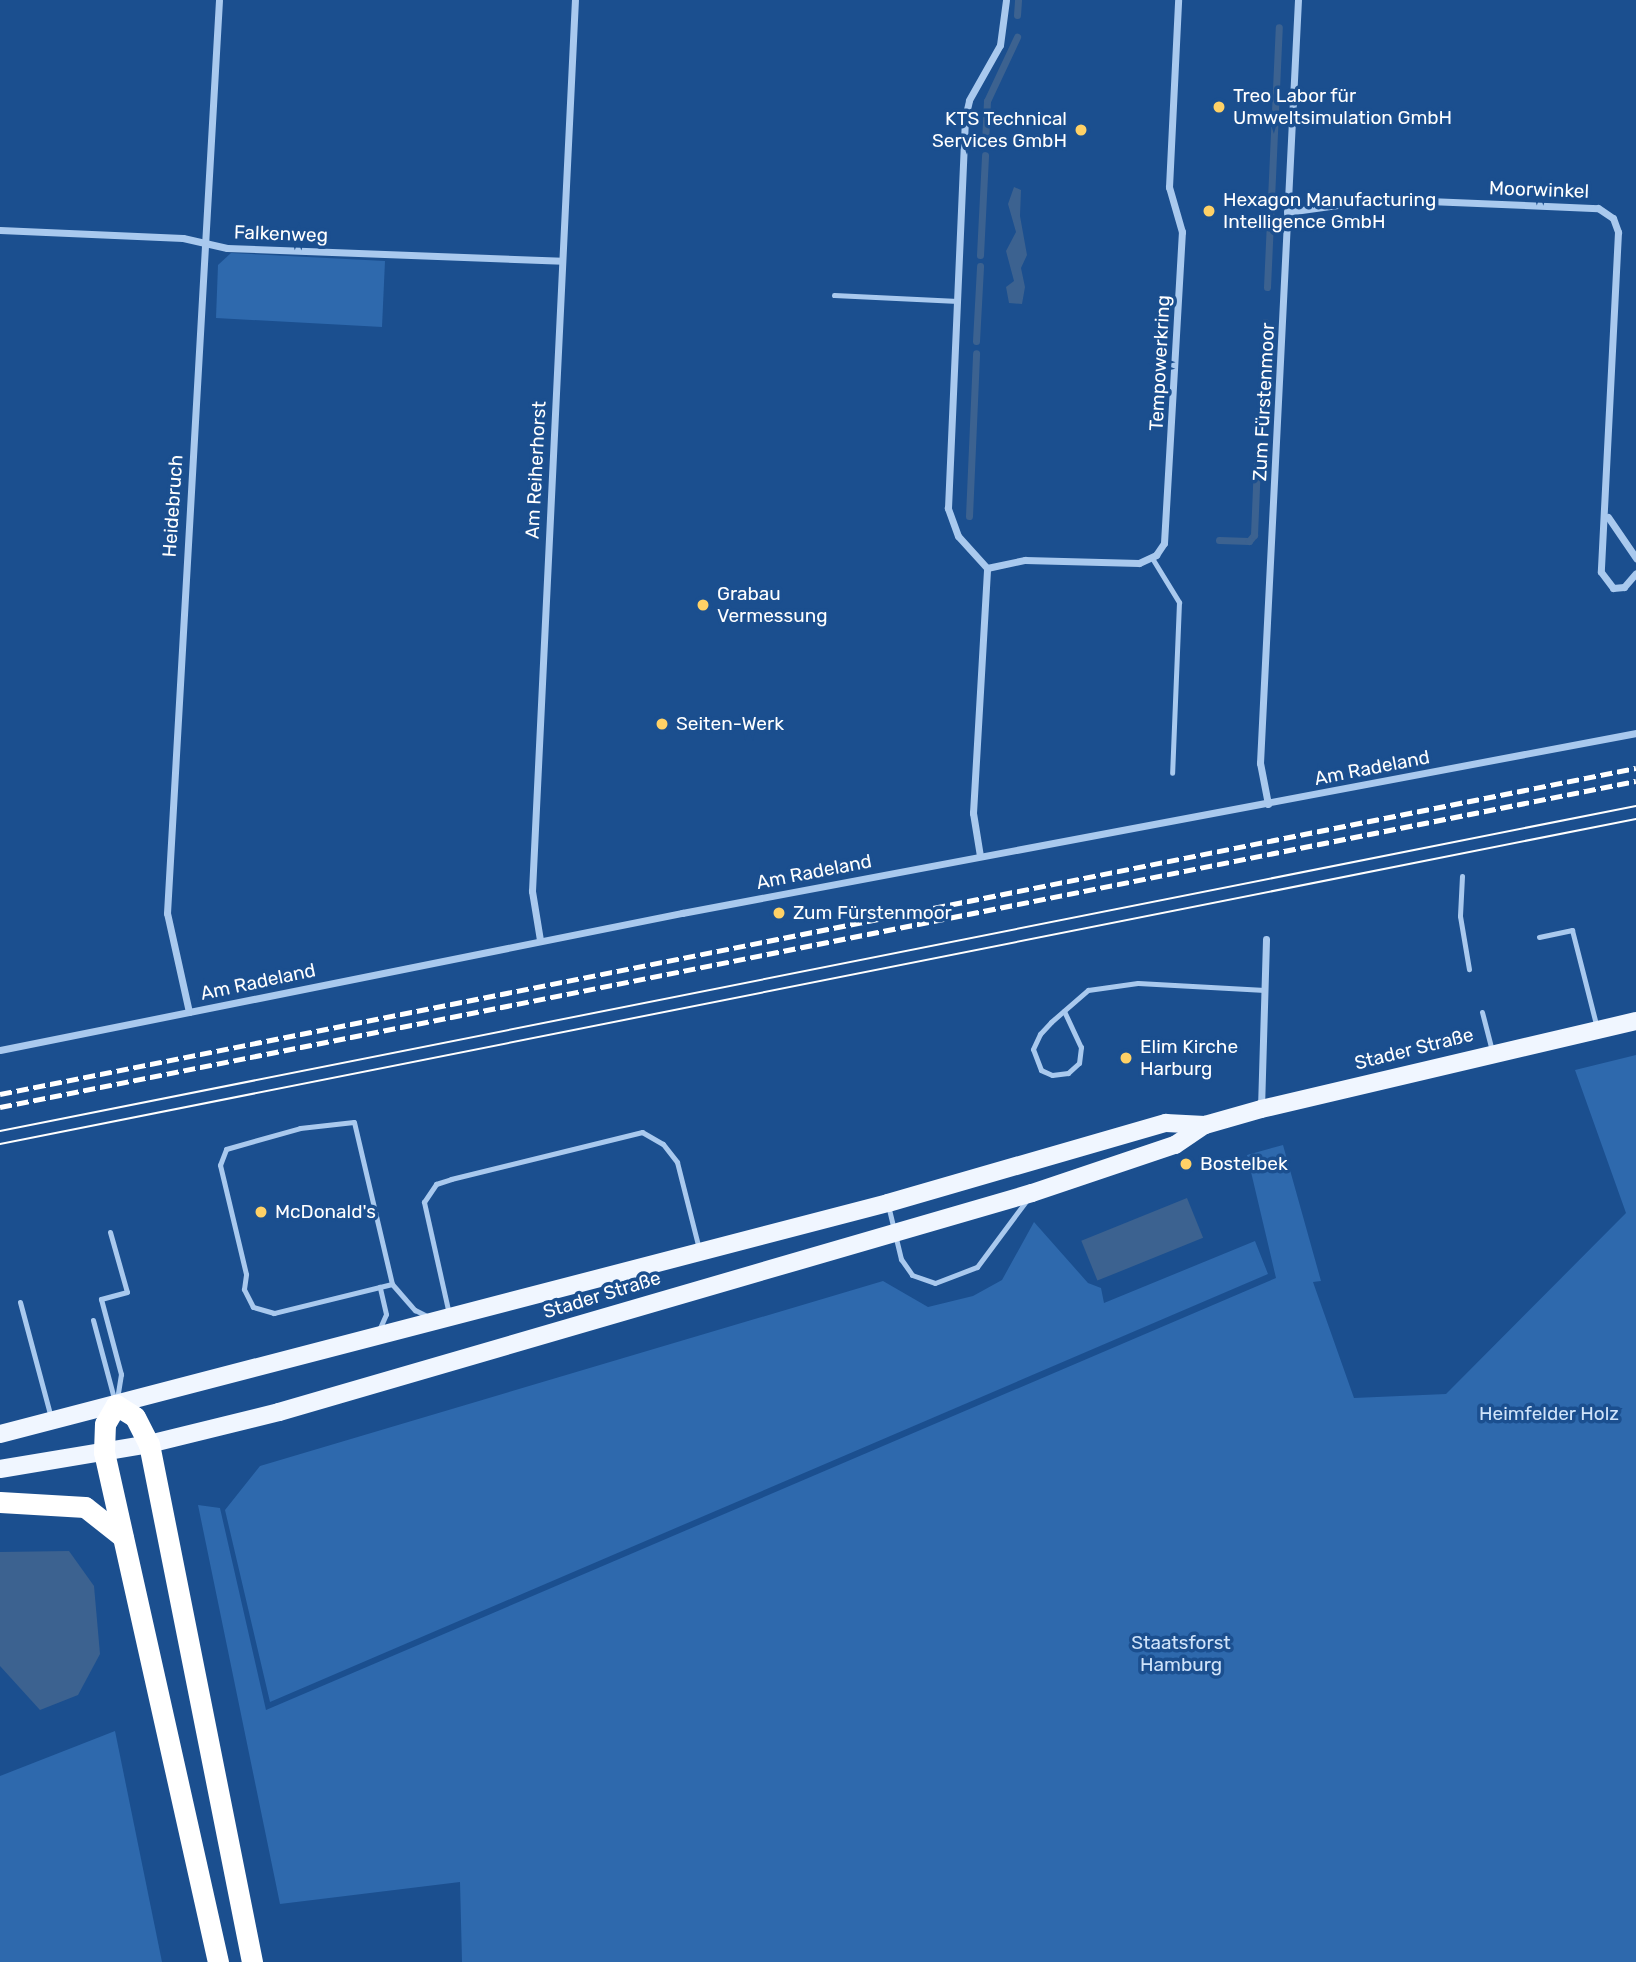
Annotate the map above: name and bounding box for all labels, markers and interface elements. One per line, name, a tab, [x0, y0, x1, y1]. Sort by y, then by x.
place label: Treo Labor für Umweltsimulation GmbH	[1233, 85, 1452, 129]
marker: Treo Labor für Umweltsimulation GmbH	[1211, 99, 1227, 115]
place label: KTS Technical Services GmbH	[932, 108, 1067, 152]
marker: KTS Technical Services GmbH	[1073, 122, 1089, 138]
street label: Moorwinkel	[1489, 177, 1589, 203]
place label: Hexagon Manufacturing Intelligence GmbH	[1223, 189, 1436, 233]
marker: Hexagon Manufacturing Intelligence GmbH	[1201, 203, 1217, 219]
street label: Falkenweg	[234, 221, 328, 247]
street label: Tempowerkring	[1145, 294, 1175, 432]
street label: Zum Fürstenmoor	[1248, 322, 1280, 482]
street label: Am Reiherhorst	[521, 400, 551, 540]
street label: Heidebruch	[158, 454, 188, 558]
place label: Grabau Vermessung	[717, 583, 828, 627]
marker: Grabau Vermessung	[695, 597, 711, 613]
place label: Seiten-Werk	[676, 713, 784, 735]
marker: Seiten-Werk	[654, 716, 670, 732]
street label: Am Radeland	[1312, 746, 1432, 790]
street label: Am Radeland	[754, 850, 874, 894]
place label: Zum Fürstenmoor	[793, 902, 952, 924]
marker: Zum Fürstenmoor	[771, 905, 787, 921]
street label: Am Radeland	[198, 959, 318, 1005]
street label: Stader Straße	[1352, 1023, 1476, 1075]
place label: Elim Kirche Harburg	[1140, 1036, 1238, 1080]
marker: Elim Kirche Harburg	[1118, 1050, 1134, 1066]
place label: Bostelbek	[1200, 1153, 1288, 1175]
marker: Bostelbek	[1178, 1156, 1194, 1172]
place label: McDonald's	[275, 1201, 376, 1223]
marker: McDonald's	[253, 1204, 269, 1220]
street label: Stader Straße	[540, 1266, 664, 1324]
park label: Heimfelder Holz	[1479, 1403, 1619, 1425]
park label: Staatsforst Hamburg	[1131, 1632, 1231, 1676]

